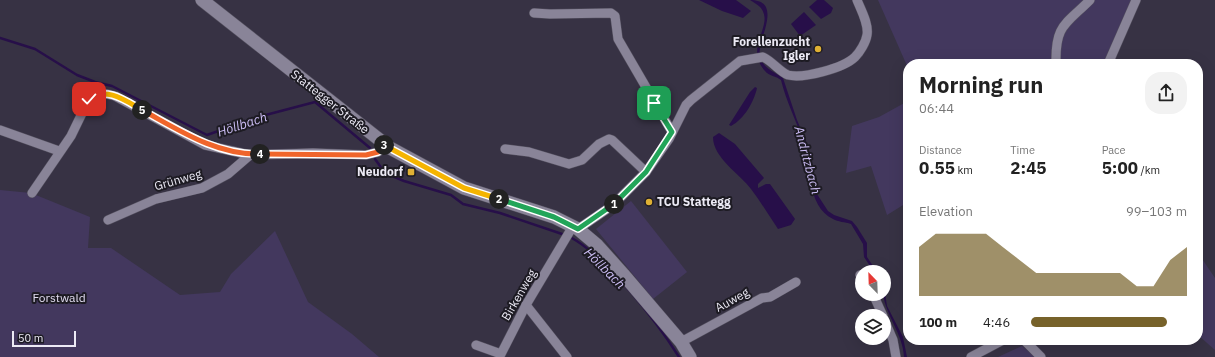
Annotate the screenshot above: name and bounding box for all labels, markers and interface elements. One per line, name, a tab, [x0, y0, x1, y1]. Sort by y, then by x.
place label: Forellenzucht Igler	[733, 34, 810, 63]
marker: Forellenzucht Igler	[813, 44, 823, 54]
street label: Stattegger Straße	[288, 66, 373, 137]
text: Morning run	[919, 70, 1043, 99]
button: share	[1145, 72, 1187, 114]
pin	[72, 82, 106, 116]
pin	[637, 86, 671, 120]
icon: check	[78, 88, 100, 110]
icon: arrive	[643, 92, 665, 114]
pin: 5	[132, 100, 152, 120]
text: 06:44	[919, 100, 954, 117]
text: 5	[139, 103, 145, 117]
water label: Höllbach	[215, 108, 269, 141]
water label: Andritzbach	[790, 123, 825, 196]
pin: 3	[374, 135, 394, 155]
text: 3	[381, 138, 387, 152]
text: Distance	[919, 143, 962, 157]
text: Time	[1010, 143, 1035, 157]
text: Pace	[1102, 143, 1126, 157]
pin: 4	[250, 144, 270, 164]
text: 4	[257, 147, 263, 161]
text: 0.55	[919, 157, 955, 179]
text: 2:45	[1010, 157, 1047, 179]
text: 5:00	[1102, 157, 1138, 179]
text: km	[955, 163, 973, 177]
text: /km	[1138, 163, 1160, 177]
place label: Neudorf	[357, 164, 404, 179]
street label: Grünweg	[153, 165, 204, 193]
marker: Neudorf	[406, 167, 416, 177]
pin: 2	[489, 189, 509, 209]
text: 2	[496, 192, 502, 206]
pin: 1	[604, 194, 624, 214]
place label: TCU Stattegg	[657, 194, 731, 209]
text: 1	[611, 197, 617, 211]
marker: TCU Stattegg	[644, 197, 654, 207]
text: Elevation	[919, 203, 973, 220]
text: 99–103 m	[1126, 203, 1187, 220]
water label: Höllbach	[580, 244, 629, 293]
north arrow	[855, 265, 891, 301]
map controls	[855, 265, 891, 345]
street label: Birkenweg	[498, 266, 540, 323]
street label: Auweg	[712, 284, 752, 315]
park label: Forstwald	[32, 290, 86, 305]
button: layers	[855, 309, 891, 345]
text: 100 m	[919, 314, 957, 331]
text: 4:46	[983, 314, 1010, 331]
scale bar	[12, 329, 76, 348]
text: 50 m	[18, 331, 43, 345]

